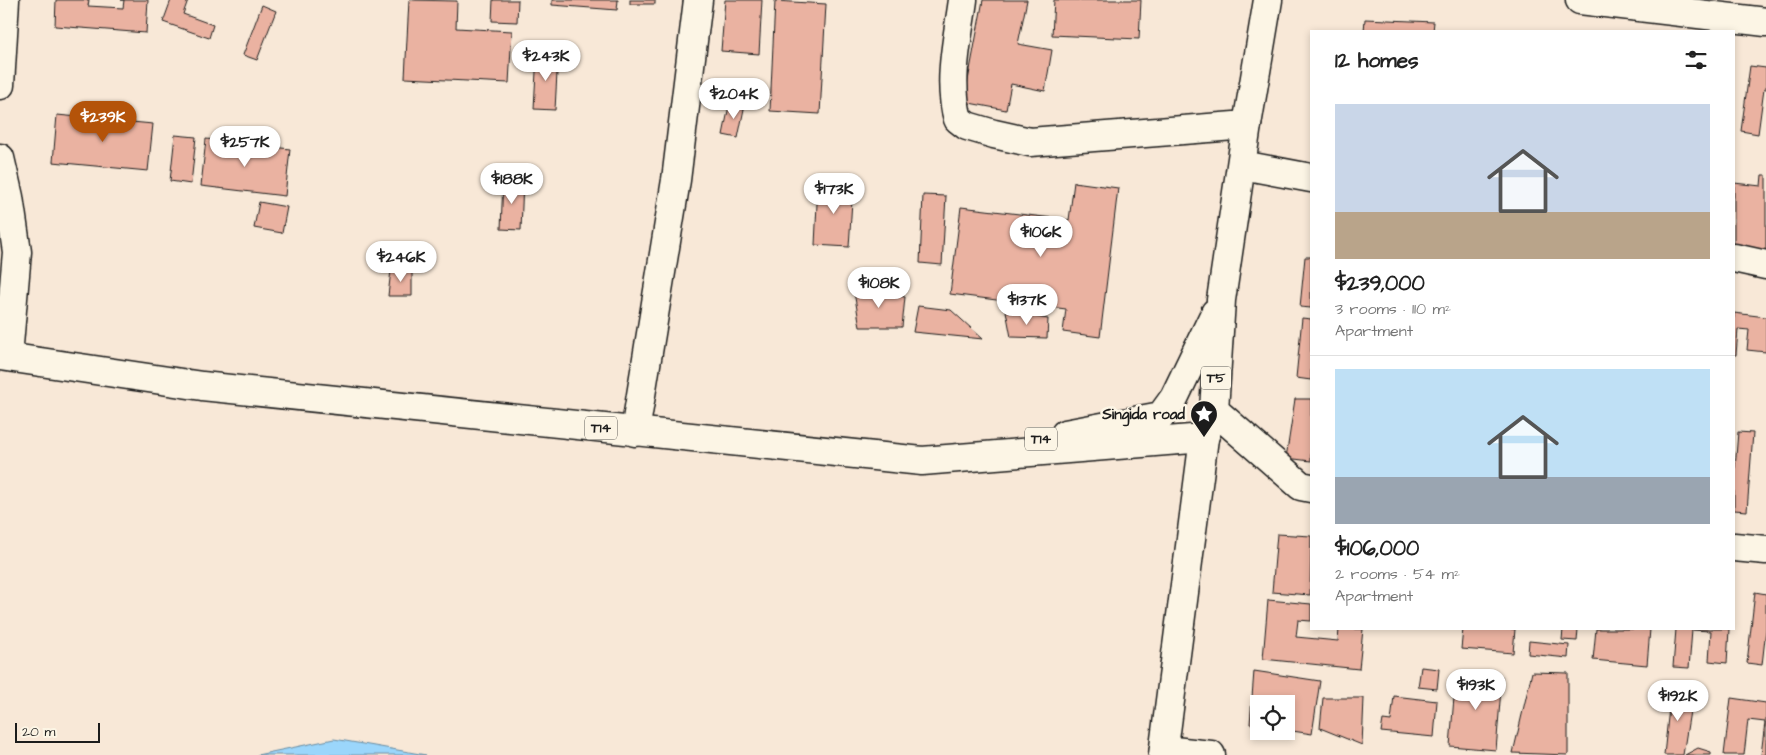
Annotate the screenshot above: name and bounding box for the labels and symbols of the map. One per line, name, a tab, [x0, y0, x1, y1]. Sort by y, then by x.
pin: $243K	[511, 39, 581, 82]
pin: $204K	[699, 78, 769, 120]
pin: $239K	[68, 100, 138, 143]
pin: $257K	[210, 126, 280, 168]
pin: $188K	[477, 162, 547, 205]
pin: $173K	[799, 172, 869, 215]
pin: $106K	[1006, 216, 1076, 258]
pin: $246K	[366, 240, 436, 283]
pin: $108K	[844, 266, 914, 309]
pin: $137K	[992, 284, 1062, 326]
road number: T5	[1201, 366, 1231, 389]
place icon: Singida road	[1189, 399, 1219, 438]
place label: Singida road	[1101, 404, 1185, 427]
road number: T14	[585, 416, 617, 439]
road number: T14	[1025, 428, 1057, 450]
pin: $193K	[1441, 668, 1511, 711]
pin: $192K	[1643, 680, 1713, 722]
scale bar	[15, 720, 100, 743]

